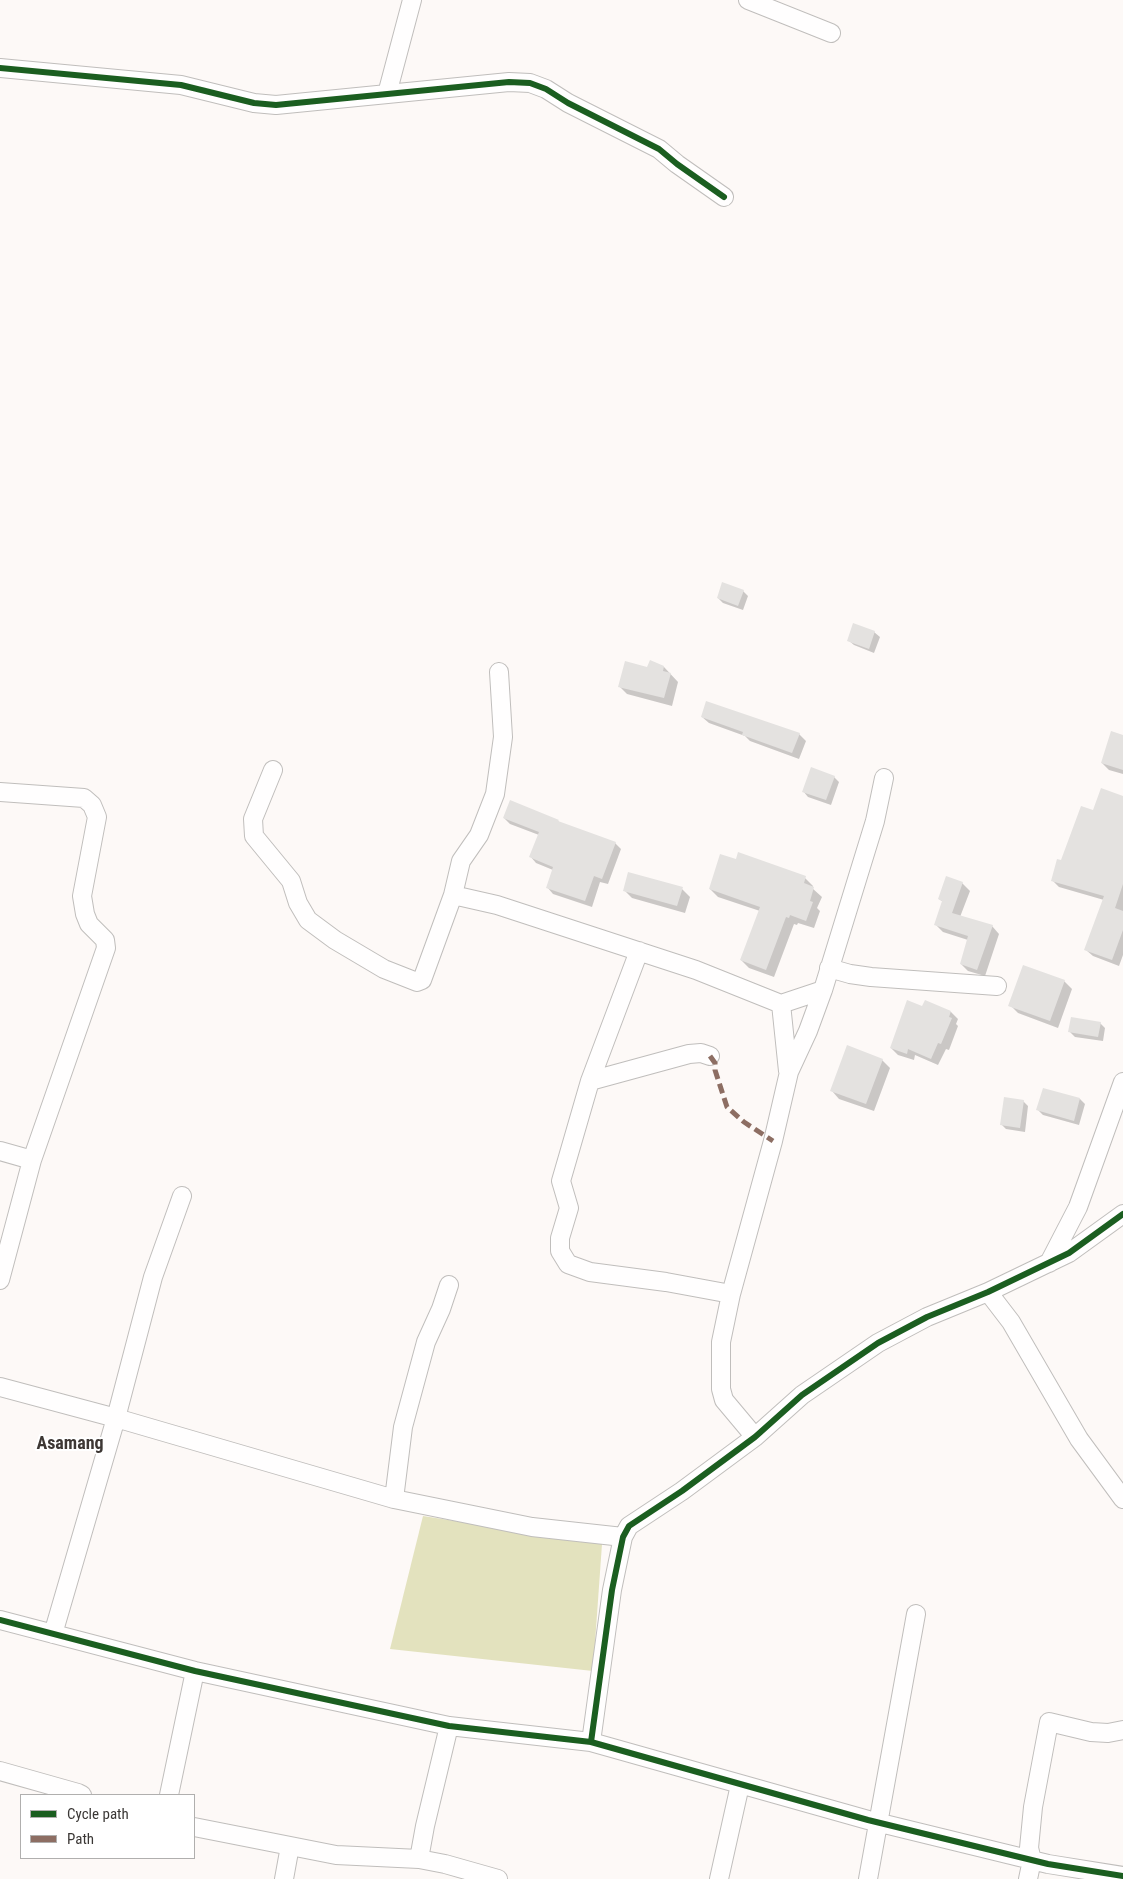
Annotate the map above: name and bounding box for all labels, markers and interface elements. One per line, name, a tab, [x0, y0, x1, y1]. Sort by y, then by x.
district label: Asamang	[36, 1433, 104, 1455]
legend	[20, 1794, 195, 1859]
text: Cycle path	[67, 1805, 129, 1823]
text: Path	[67, 1830, 94, 1848]

